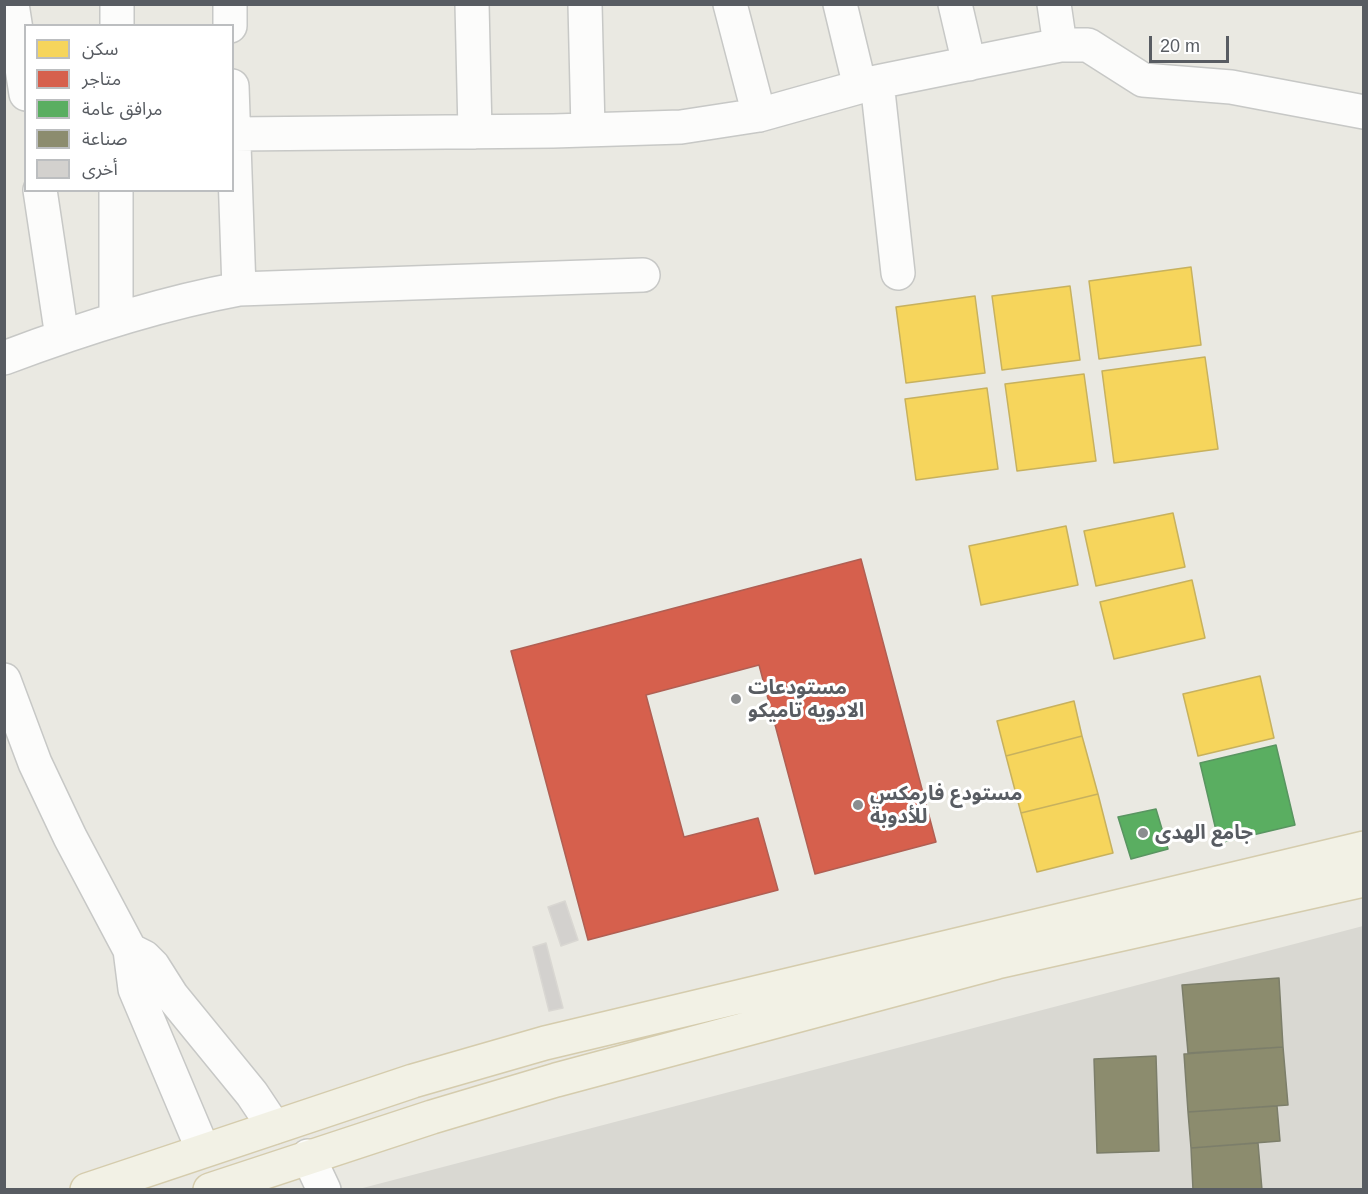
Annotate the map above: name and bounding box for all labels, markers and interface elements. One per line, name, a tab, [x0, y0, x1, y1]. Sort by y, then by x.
legend	[24, 24, 234, 192]
scale bar	[1152, 24, 1232, 62]
text: 20 m	[1160, 36, 1200, 56]
text: سكن	[82, 39, 118, 59]
text: متاجر	[82, 69, 121, 89]
text: مرافق عامة	[82, 99, 163, 119]
text: صناعة	[82, 129, 127, 149]
text: أخرى	[82, 159, 118, 179]
place label: مستودعات الادويه تاميكو	[748, 676, 864, 723]
marker: مستودعات الادويه تاميكو	[729, 692, 743, 706]
place label: مستودع فارمكس للأدوبة	[870, 782, 1022, 829]
marker: مستودع فارمكس للأدوبة	[851, 798, 865, 812]
place label: جامع الهدى	[1155, 821, 1253, 845]
marker: جامع الهدى	[1136, 826, 1150, 840]

